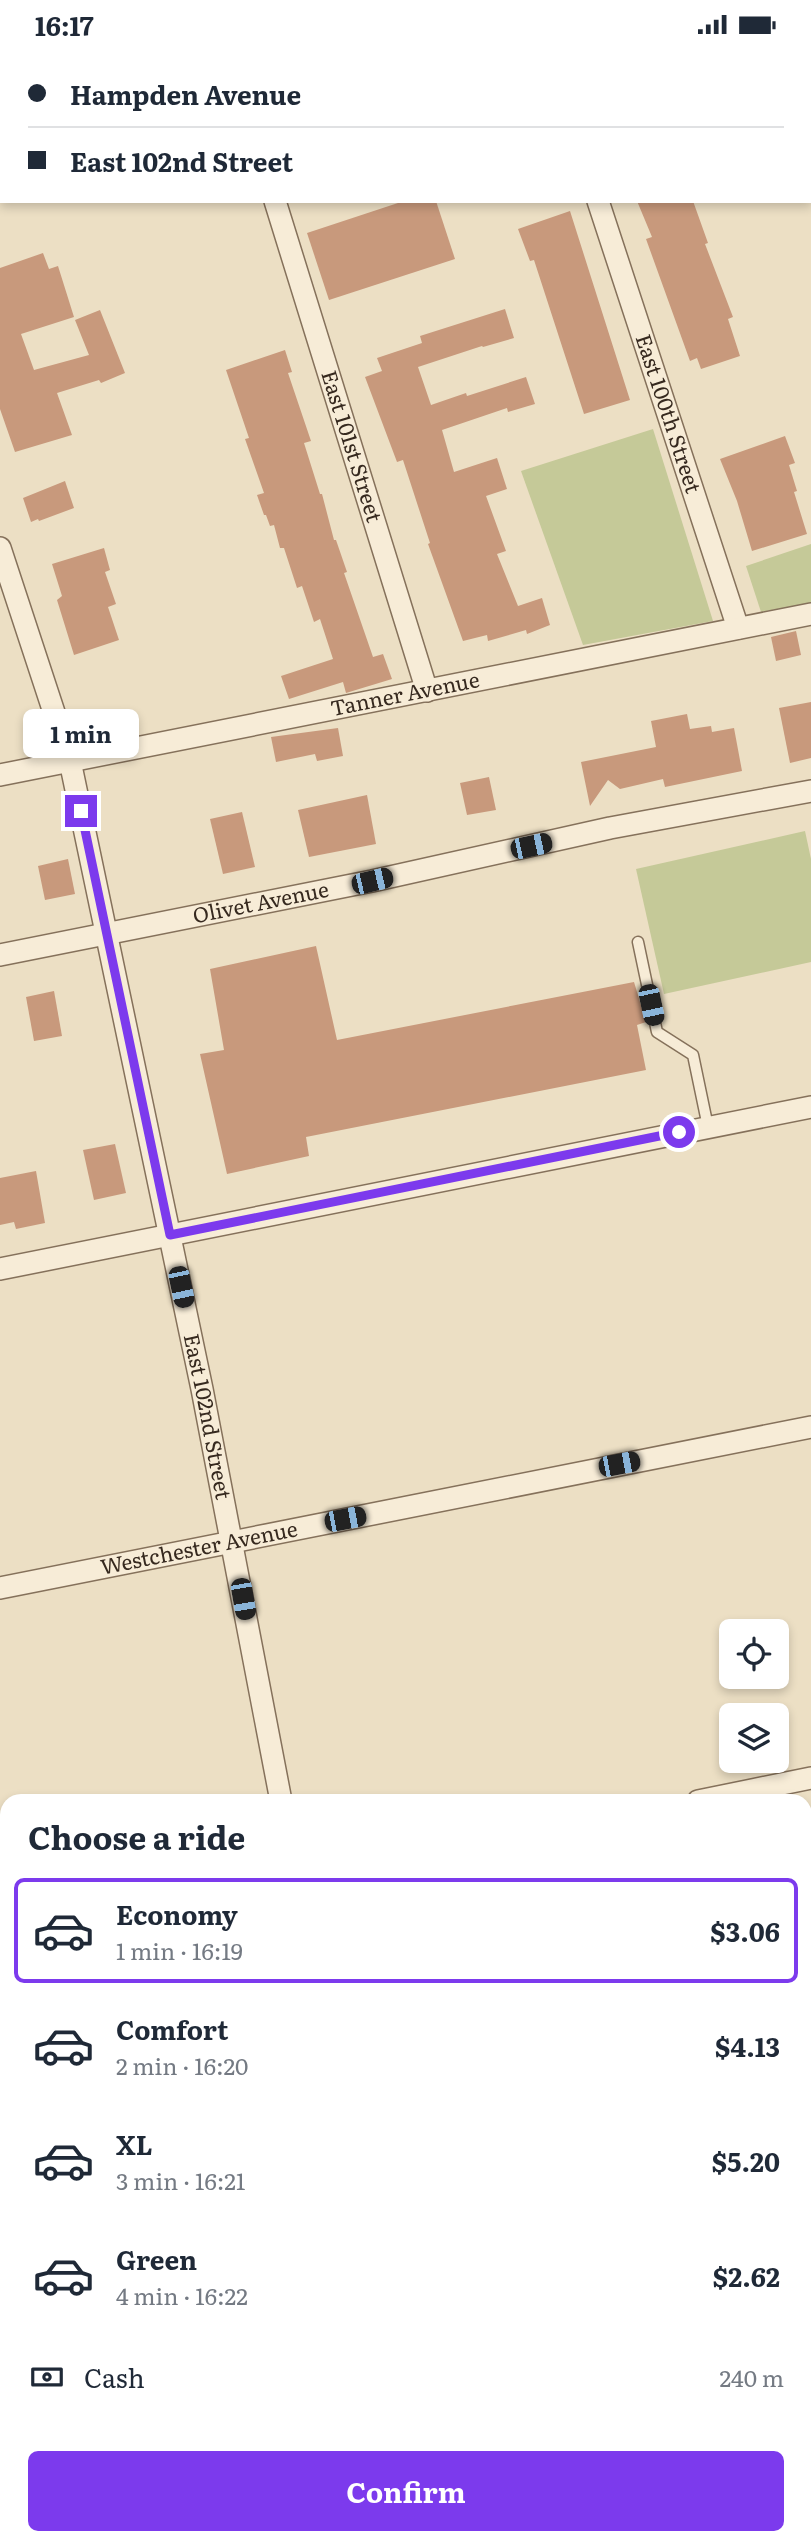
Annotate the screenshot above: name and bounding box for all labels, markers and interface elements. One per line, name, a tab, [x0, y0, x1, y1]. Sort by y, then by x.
text: 16:17	[35, 5, 94, 44]
text: Hampden Avenue	[70, 74, 301, 113]
text: East 102nd Street	[70, 141, 293, 180]
street label: East 100th Street	[630, 329, 711, 497]
street label: East 101st Street	[315, 366, 392, 526]
street label: Tanner Avenue	[327, 662, 482, 722]
callout: 1 min	[23, 709, 139, 759]
text: 1 min	[50, 716, 112, 750]
route end	[65, 795, 97, 827]
car	[509, 831, 554, 861]
car	[350, 866, 395, 896]
street label: Olivet Avenue	[190, 872, 331, 929]
car	[637, 982, 666, 1028]
route start	[663, 1116, 695, 1148]
car	[167, 1264, 196, 1310]
street label: East 102nd Street	[178, 1330, 241, 1502]
car	[597, 1450, 642, 1478]
car	[323, 1505, 368, 1533]
street label: Westchester Avenue	[97, 1511, 300, 1581]
car	[230, 1576, 257, 1622]
map controls	[719, 1619, 789, 1773]
button: locate	[719, 1619, 789, 1689]
button: layers	[719, 1703, 789, 1773]
text: Choose a ride	[28, 1812, 245, 1860]
text: Economy	[116, 1894, 238, 1933]
icon: car	[32, 1899, 95, 1962]
text: $3.06	[710, 1911, 780, 1950]
text: 1 min · 16:19	[116, 1933, 243, 1967]
text: Comfort	[116, 2009, 228, 2048]
icon: car	[32, 2014, 95, 2077]
text: $4.13	[715, 2026, 780, 2065]
text: 2 min · 16:20	[116, 2048, 248, 2082]
text: XL	[116, 2124, 153, 2163]
icon: car	[32, 2129, 95, 2192]
text: $5.20	[712, 2141, 780, 2180]
text: 3 min · 16:21	[116, 2163, 245, 2197]
text: Green	[116, 2239, 197, 2278]
icon: car	[32, 2244, 95, 2307]
text: $2.62	[713, 2256, 780, 2295]
text: 4 min · 16:22	[116, 2278, 248, 2312]
text: Cash	[84, 2357, 145, 2396]
icon: cash	[28, 2358, 66, 2396]
text: 240 m	[719, 2360, 784, 2394]
button: Confirm	[28, 2451, 784, 2531]

